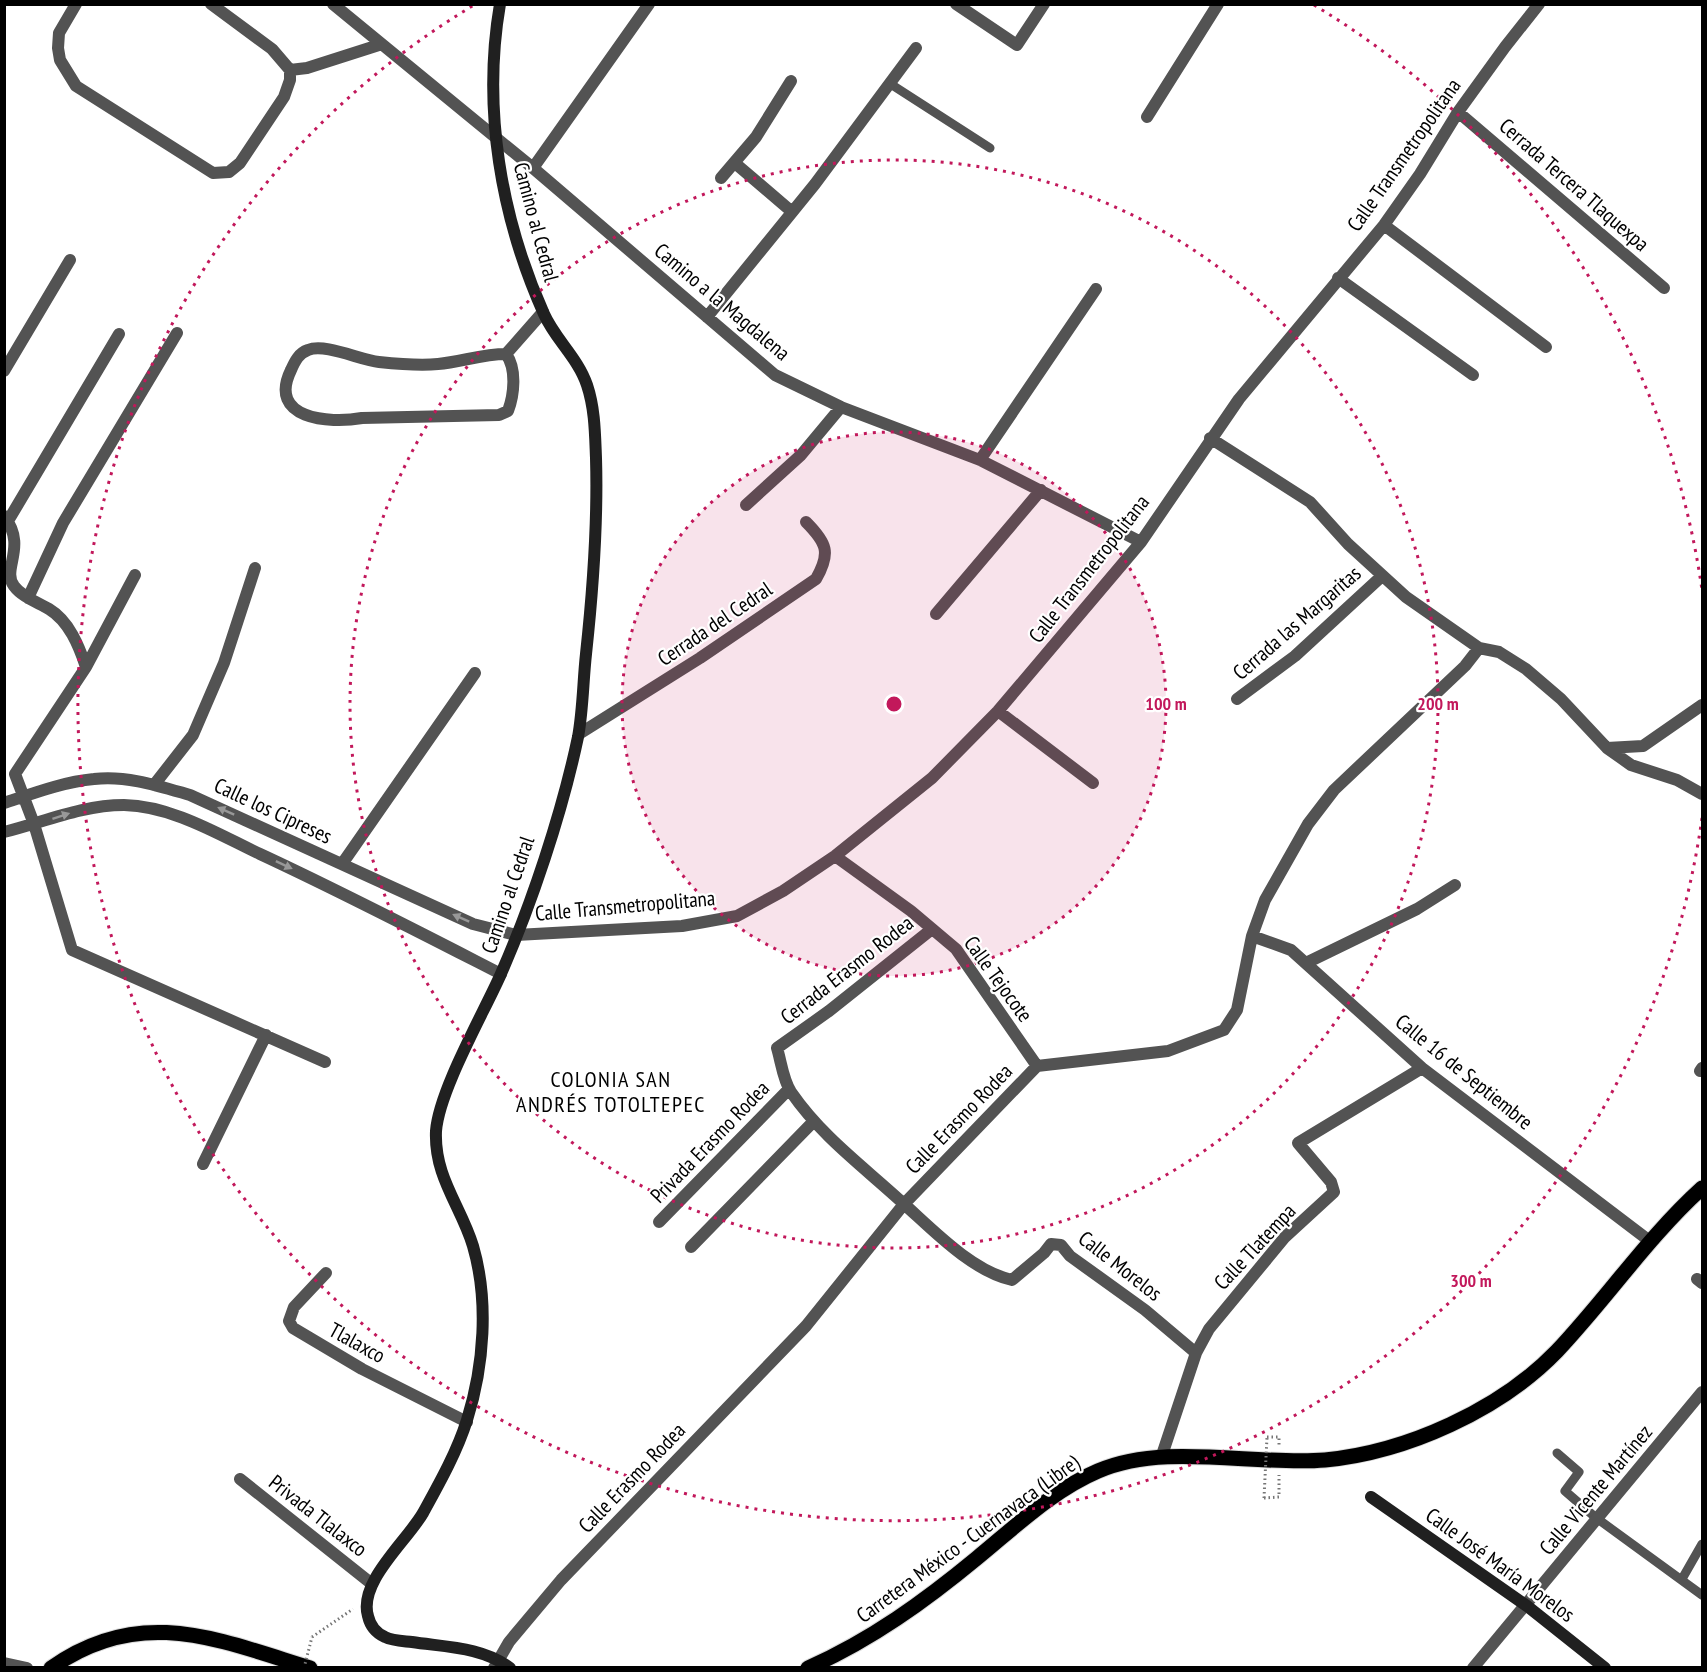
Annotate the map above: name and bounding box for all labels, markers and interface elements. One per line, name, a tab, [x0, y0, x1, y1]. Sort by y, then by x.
street label: Calle Transmetropolitana	[1341, 73, 1466, 236]
street label: Cerrada Tercera Tlaquexpa	[1494, 112, 1655, 257]
street label: Camino al Cedral	[508, 159, 565, 285]
street label: Camino a la Magdalena	[649, 237, 796, 366]
street label: Calle Transmetropolitana	[1022, 489, 1155, 648]
street label: Cerrada las Margaritas	[1227, 560, 1366, 686]
street label: Cerrada del Cedral	[652, 575, 777, 672]
text: 100 m	[1145, 692, 1187, 715]
text: 200 m	[1417, 692, 1459, 715]
centre of rings	[884, 694, 904, 714]
street label: Calle los Cipreses	[210, 772, 336, 850]
one-way arrow	[217, 805, 235, 815]
one-way arrow	[52, 810, 70, 820]
street label: Camino al Cedral	[475, 833, 540, 957]
one-way arrow	[276, 860, 293, 869]
street label: Calle Transmetropolitana	[534, 884, 716, 927]
street label: Cerrada Erasmo Rodea	[775, 909, 919, 1030]
one-way arrow	[451, 913, 469, 923]
street label: Calle Tejocote	[958, 930, 1039, 1027]
street label: Calle 16 de Septiembre	[1390, 1008, 1539, 1135]
street label: Calle Erasmo Rodea	[899, 1058, 1018, 1179]
district label: COLONIA SAN ANDRÉS TOTOLTEPEC	[516, 1065, 706, 1118]
street label: Privada Erasmo Rodea	[644, 1075, 775, 1208]
street label: Calle Tlatempa	[1208, 1198, 1301, 1295]
street label: Calle Morelos	[1073, 1225, 1167, 1307]
text: 300 m	[1450, 1269, 1492, 1292]
street label: Tlalaxco	[324, 1316, 390, 1369]
street label: Calle Erasmo Rodea	[572, 1417, 691, 1538]
street label: Calle Vicente Martínez	[1533, 1419, 1658, 1560]
street label: Carretera México - Cuernavaca (Libre)	[851, 1448, 1085, 1629]
street label: Privada Tlalaxco	[264, 1469, 373, 1562]
street label: Calle José María Morelos	[1420, 1501, 1580, 1628]

